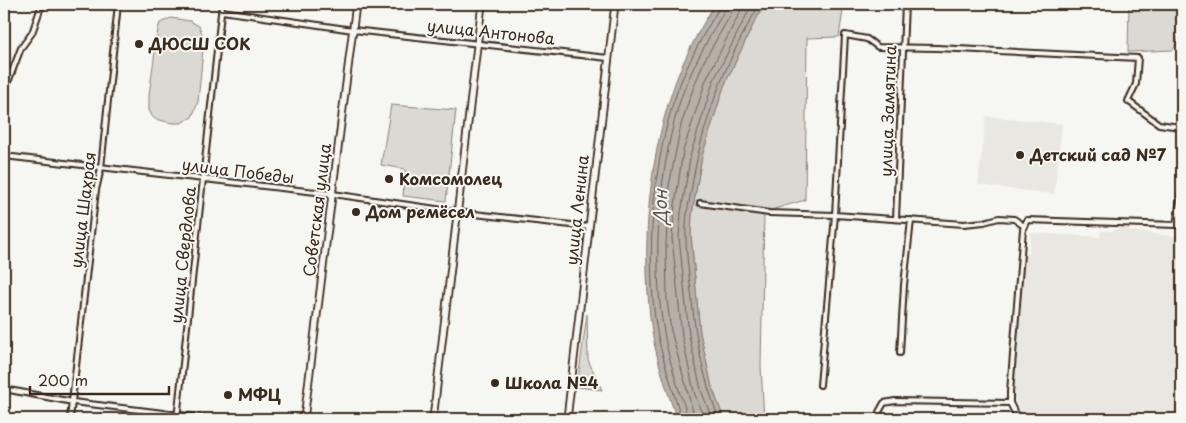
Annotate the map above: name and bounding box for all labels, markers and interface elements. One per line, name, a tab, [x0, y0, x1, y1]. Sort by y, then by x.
street label: улица Антонова	[426, 12, 556, 50]
place label: ДЮСШ СОК	[148, 31, 250, 55]
marker: ДЮСШ СОК	[133, 38, 145, 50]
street label: улица Замятина	[873, 45, 901, 177]
street label: Советская улица	[296, 142, 336, 278]
place label: Детский сад №7	[1029, 142, 1167, 166]
marker: Детский сад №7	[1014, 149, 1026, 161]
street label: улица Шахрая	[63, 150, 101, 269]
street label: улица Победы	[181, 151, 296, 189]
street label: улица Ленина	[558, 153, 594, 266]
place label: Комсомолец	[399, 166, 502, 190]
marker: Комсомолец	[383, 173, 395, 185]
street label: улица Свердлова	[163, 185, 201, 324]
water label: Дон	[646, 188, 673, 226]
place label: Дом ремёсел	[365, 199, 475, 223]
marker: Дом ремёсел	[350, 206, 362, 218]
scale bar	[30, 363, 169, 395]
text: 200 m	[38, 368, 88, 391]
place label: Школа №4	[505, 370, 598, 394]
marker: Школа №4	[489, 377, 501, 389]
place label: МФЦ	[238, 382, 281, 406]
marker: МФЦ	[222, 389, 234, 401]

